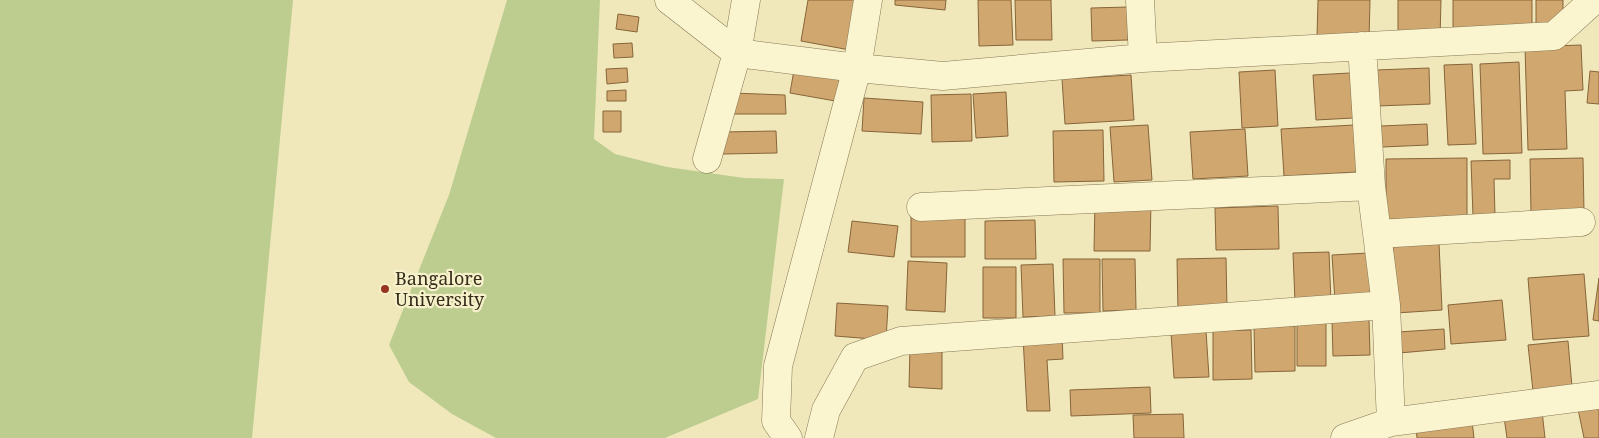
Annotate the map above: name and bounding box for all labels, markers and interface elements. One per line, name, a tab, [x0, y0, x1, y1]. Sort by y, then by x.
place label: Bangalore University	[395, 266, 485, 311]
marker: Bangalore University	[379, 283, 391, 295]

